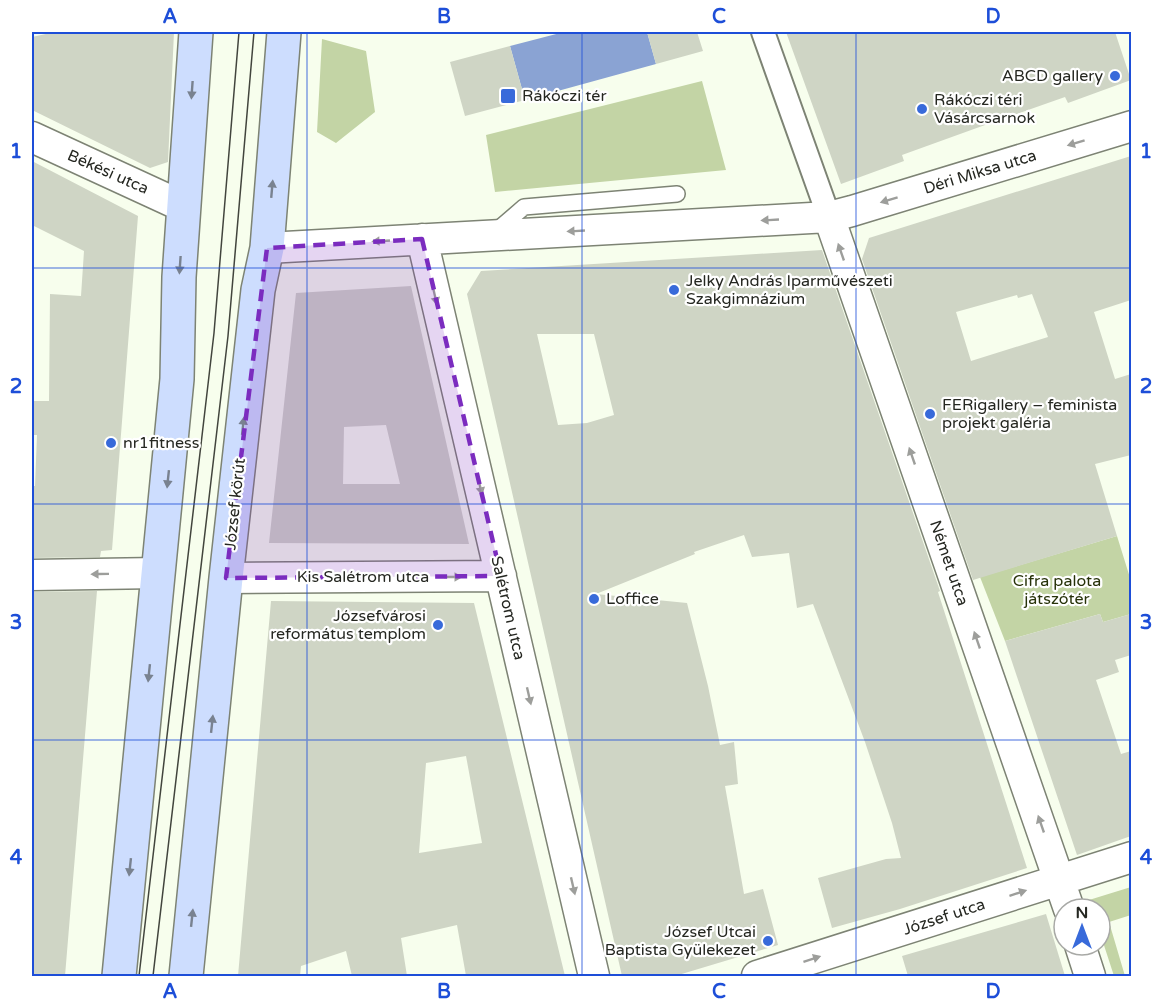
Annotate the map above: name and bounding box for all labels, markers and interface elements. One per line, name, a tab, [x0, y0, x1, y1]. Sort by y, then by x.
text: A	[163, 5, 178, 29]
text: B	[437, 5, 451, 29]
text: C	[712, 5, 726, 29]
text: D	[985, 5, 1001, 29]
place label: ABCD gallery	[1002, 66, 1103, 86]
marker: ABCD gallery	[1108, 69, 1122, 83]
one-way arrow	[187, 80, 196, 99]
place label: Rákóczi tér	[522, 86, 607, 106]
marker: Rákóczi tér	[499, 87, 517, 105]
place label: Rákóczi téri Vásárcsarnok	[934, 90, 1036, 128]
marker: Rákóczi téri Vásárcsarnok	[915, 102, 929, 116]
one-way arrow	[1067, 139, 1085, 148]
text: 1	[10, 140, 22, 164]
text: 1	[1140, 140, 1152, 164]
street label: Békési utca	[64, 145, 152, 199]
street label: Déri Miksa utca	[921, 145, 1039, 199]
one-way arrow	[267, 180, 276, 199]
one-way arrow	[880, 196, 898, 205]
one-way arrow	[761, 215, 780, 225]
one-way arrow	[566, 226, 585, 235]
one-way arrow	[371, 237, 390, 246]
one-way arrow	[836, 243, 846, 261]
one-way arrow	[175, 256, 184, 275]
place label: Jelky András Iparművészeti Szakgimnázium	[686, 271, 893, 309]
marker: Jelky András Iparművészeti Szakgimnázium	[667, 283, 681, 297]
one-way arrow	[431, 287, 441, 305]
text: 2	[10, 375, 22, 399]
text: 2	[1140, 375, 1152, 399]
place label: FERigallery – feminista projekt galéria	[942, 395, 1117, 433]
marker: FERigallery – feminista projekt galéria	[923, 407, 937, 421]
one-way arrow	[238, 416, 248, 435]
place label: nr1fitness	[123, 433, 199, 453]
marker: nr1fitness	[104, 436, 118, 450]
one-way arrow	[907, 447, 917, 465]
street label: József körút	[220, 457, 250, 551]
one-way arrow	[163, 470, 173, 489]
one-way arrow	[475, 477, 485, 495]
street label: Német utca	[925, 518, 973, 608]
street label: Salétrom utca	[486, 554, 530, 662]
street label: Kis Salétrom utca	[297, 567, 429, 587]
one-way arrow	[90, 569, 109, 579]
park label: Cifra palota játszótér	[1013, 571, 1101, 609]
one-way arrow	[443, 572, 462, 582]
place label: Loffice	[606, 589, 659, 609]
marker: Loffice	[587, 592, 601, 606]
place label: Józsefvárosi református templom	[270, 606, 426, 644]
text: 3	[10, 611, 22, 635]
text: 3	[1140, 611, 1152, 635]
marker: Józsefvárosi református templom	[431, 618, 445, 632]
one-way arrow	[971, 631, 981, 649]
one-way arrow	[144, 664, 154, 683]
one-way arrow	[524, 687, 534, 705]
one-way arrow	[207, 715, 217, 734]
one-way arrow	[1035, 815, 1045, 833]
text: 4	[10, 846, 23, 870]
text: 4	[1140, 846, 1153, 870]
one-way arrow	[125, 858, 135, 877]
one-way arrow	[569, 877, 578, 896]
one-way arrow	[1009, 888, 1027, 897]
street label: József utca	[900, 894, 988, 940]
north arrow	[1052, 897, 1112, 957]
text: N	[1076, 903, 1088, 923]
one-way arrow	[187, 909, 197, 928]
place label: József Utcai Baptista Gyülekezet	[605, 922, 756, 960]
marker: József Utcai Baptista Gyülekezet	[761, 934, 775, 948]
one-way arrow	[803, 953, 821, 963]
text: A	[163, 980, 178, 1004]
text: B	[437, 980, 451, 1004]
text: C	[712, 980, 726, 1004]
text: D	[985, 980, 1001, 1004]

